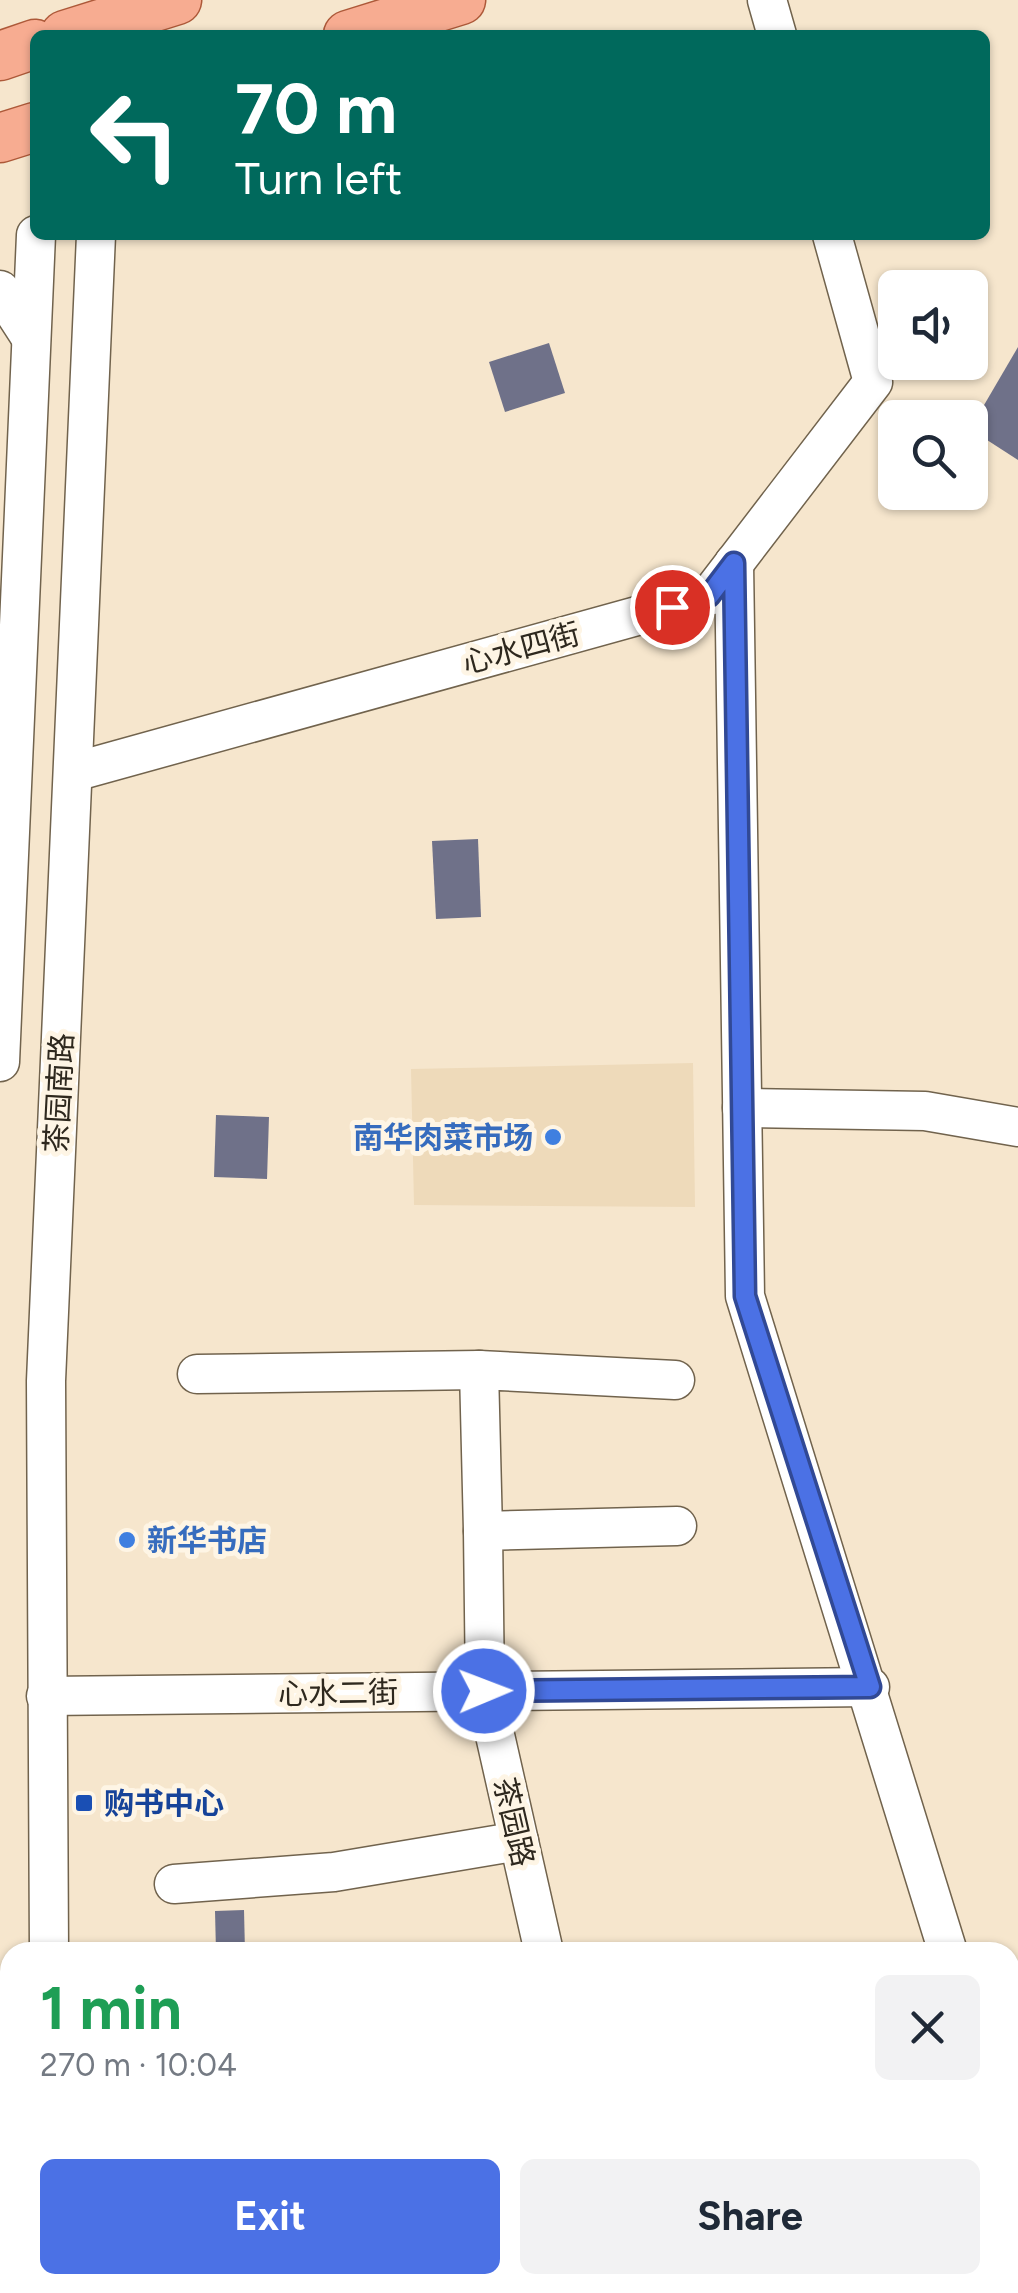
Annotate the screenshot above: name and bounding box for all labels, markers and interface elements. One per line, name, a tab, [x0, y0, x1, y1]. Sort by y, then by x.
text: 70 m	[235, 66, 397, 151]
icon: left	[70, 70, 200, 200]
text: Turn left	[235, 151, 402, 205]
map controls	[878, 270, 988, 510]
button: sound	[878, 270, 988, 380]
button: search	[878, 400, 988, 510]
pin	[630, 565, 715, 650]
icon: arrive	[645, 580, 700, 635]
street label: 心水四街	[458, 615, 584, 681]
street label: 茶园南路	[37, 1032, 81, 1154]
place label: 南华肉菜市场	[353, 1119, 533, 1156]
marker: 南华肉菜市场	[542, 1126, 564, 1148]
place label: 新华书店	[147, 1522, 267, 1559]
marker: 新华书店	[116, 1529, 138, 1551]
position arrow	[432, 1639, 536, 1743]
street label: 心水二街	[278, 1673, 398, 1713]
street label: 茶园路	[486, 1774, 542, 1870]
place label: 购书中心	[104, 1785, 224, 1822]
marker: 购书中心	[73, 1792, 95, 1814]
text: 1 min	[40, 1972, 182, 2044]
button: close	[875, 1975, 980, 2080]
text: 270 m · 10:04	[40, 2046, 237, 2084]
button: Exit	[40, 2159, 500, 2274]
button: Share	[520, 2159, 980, 2274]

